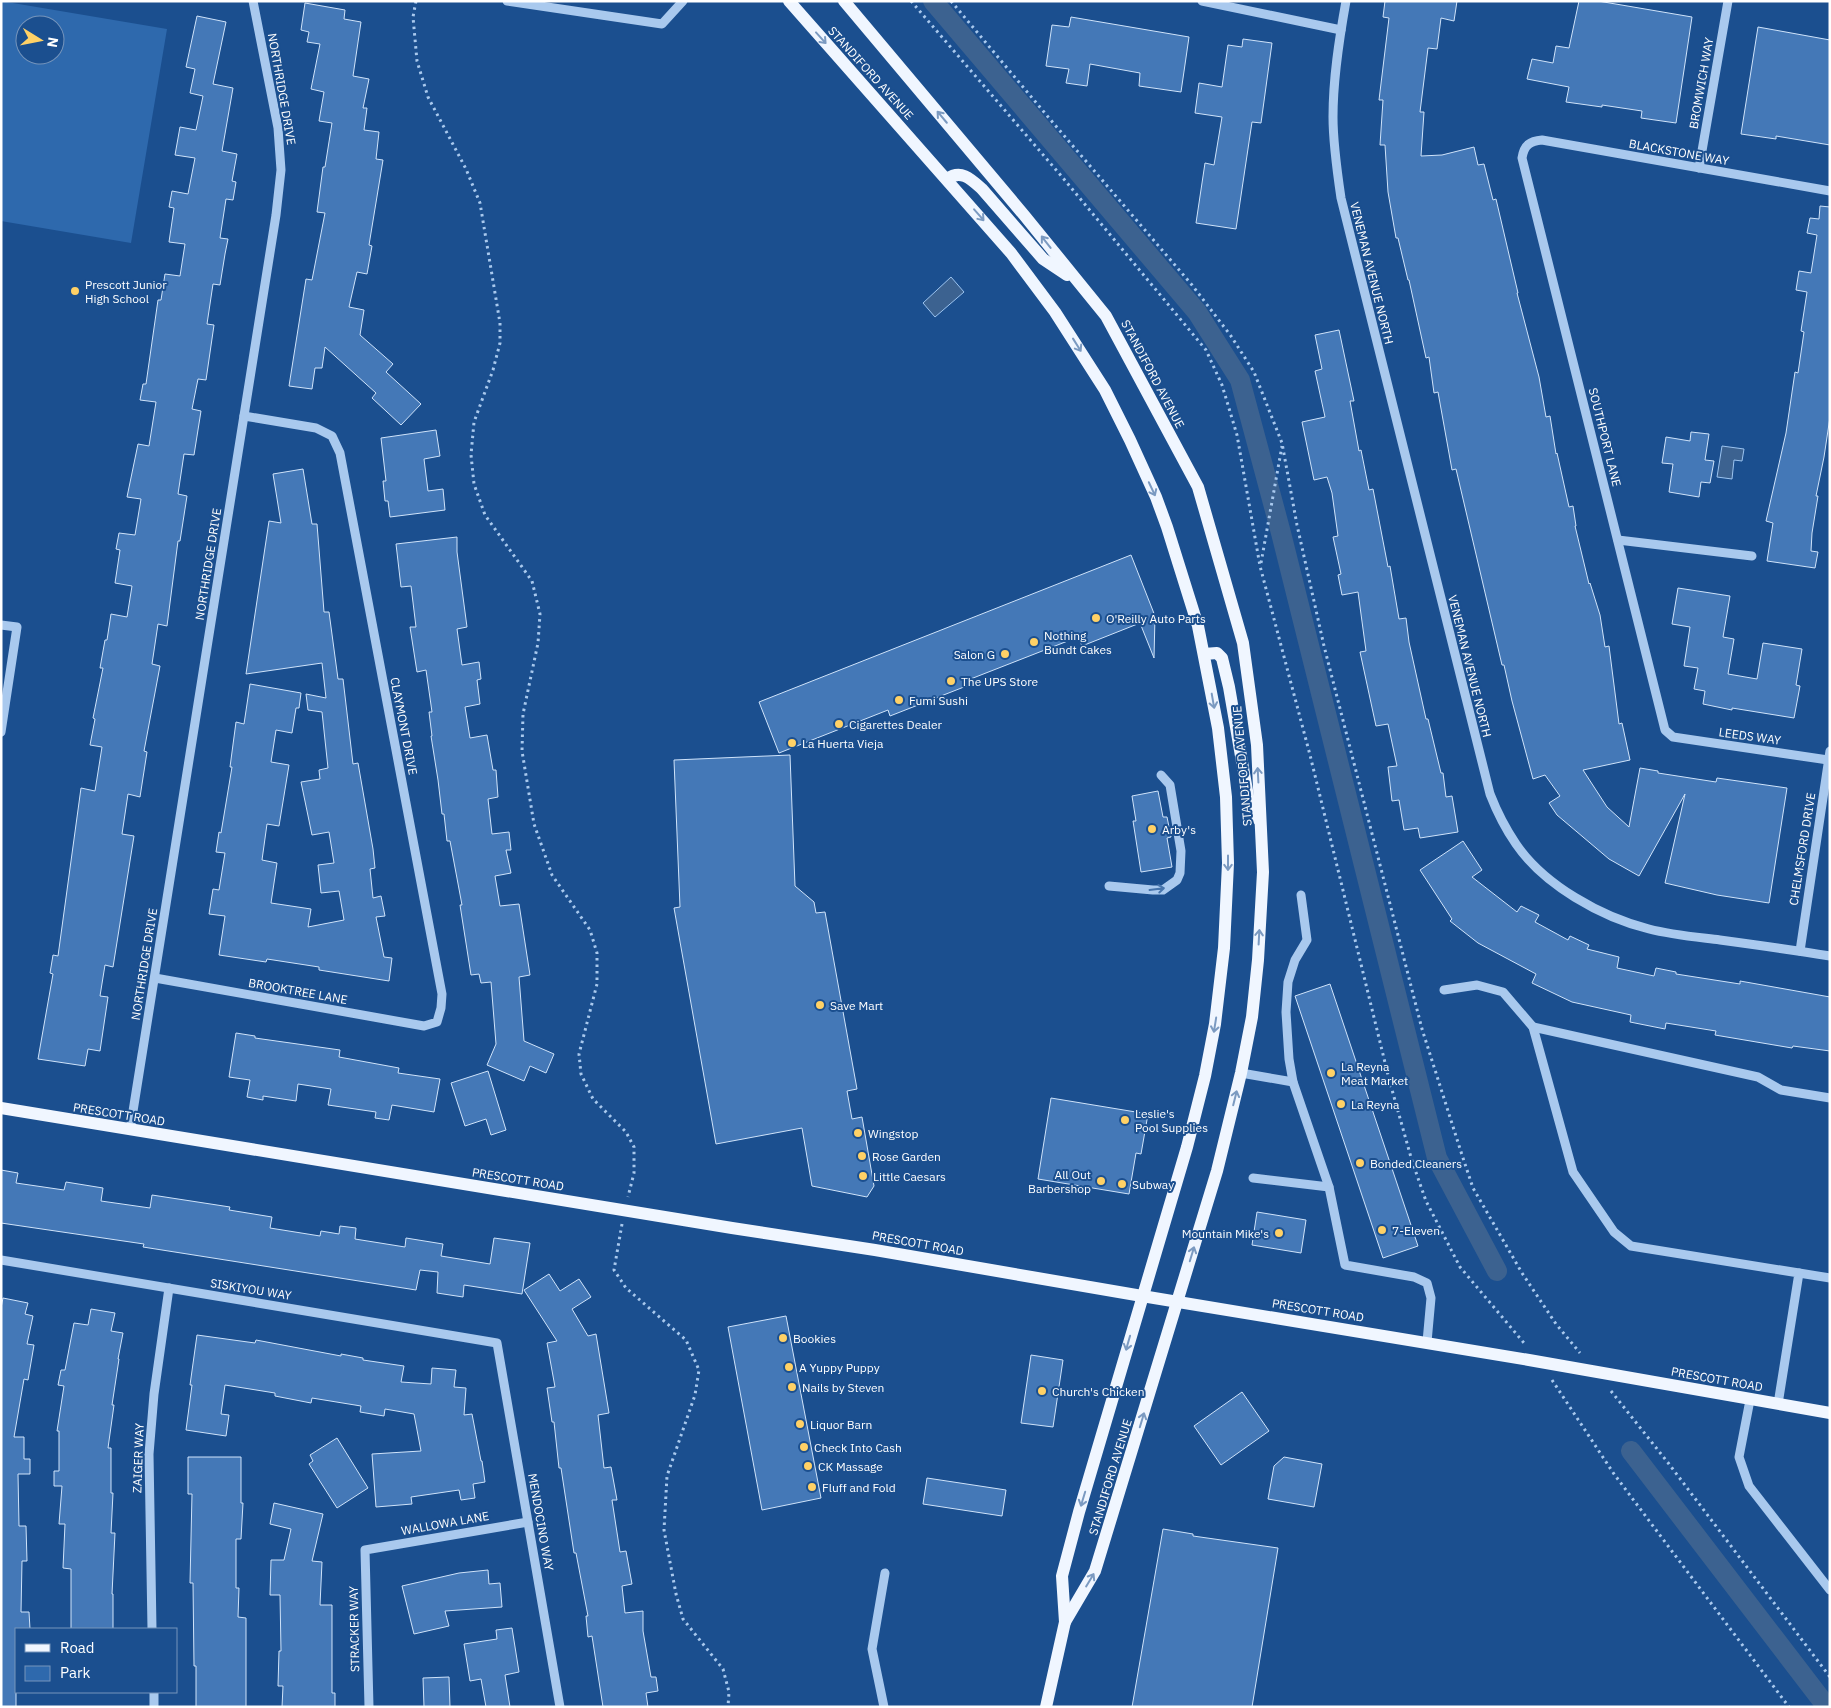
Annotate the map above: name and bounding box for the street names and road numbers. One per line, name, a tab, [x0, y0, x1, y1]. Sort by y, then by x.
street label: STANDIFORD AVENUE	[825, 23, 917, 123]
street label: NORTHRIDGE DRIVE	[265, 32, 299, 146]
street label: BROMWICH WAY	[1686, 36, 1716, 130]
street label: BLACKSTONE WAY	[1628, 136, 1730, 168]
street label: VENEMAN AVENUE NORTH	[1347, 200, 1397, 346]
street label: STANDIFORD AVENUE	[1118, 317, 1188, 431]
street label: SOUTHPORT LANE	[1585, 386, 1625, 488]
street label: NORTHRIDGE DRIVE	[192, 507, 224, 621]
street label: VENEMAN AVENUE NORTH	[1445, 593, 1495, 739]
street label: CLAYMONT DRIVE	[387, 676, 421, 776]
street label: STANDIFORD AVENUE	[1229, 705, 1255, 827]
street label: LEEDS WAY	[1718, 724, 1782, 748]
street label: CHELMSFORD DRIVE	[1786, 791, 1818, 907]
street label: NORTHRIDGE DRIVE	[128, 907, 160, 1021]
street label: BROOKTREE LANE	[247, 975, 349, 1007]
street label: PRESCOTT ROAD	[72, 1099, 166, 1129]
street label: PRESCOTT ROAD	[471, 1164, 565, 1194]
street label: PRESCOTT ROAD	[871, 1228, 965, 1258]
street label: SISKIYOU WAY	[209, 1275, 293, 1303]
street label: PRESCOTT ROAD	[1271, 1295, 1365, 1325]
street label: PRESCOTT ROAD	[1670, 1364, 1764, 1394]
street label: STANDIFORD AVENUE	[1085, 1417, 1135, 1537]
street label: ZAIGER WAY	[129, 1423, 147, 1493]
street label: MENDOCINO WAY	[525, 1472, 557, 1572]
street label: WALLOWA LANE	[400, 1508, 490, 1538]
street label: STRACKER WAY	[346, 1586, 362, 1672]

